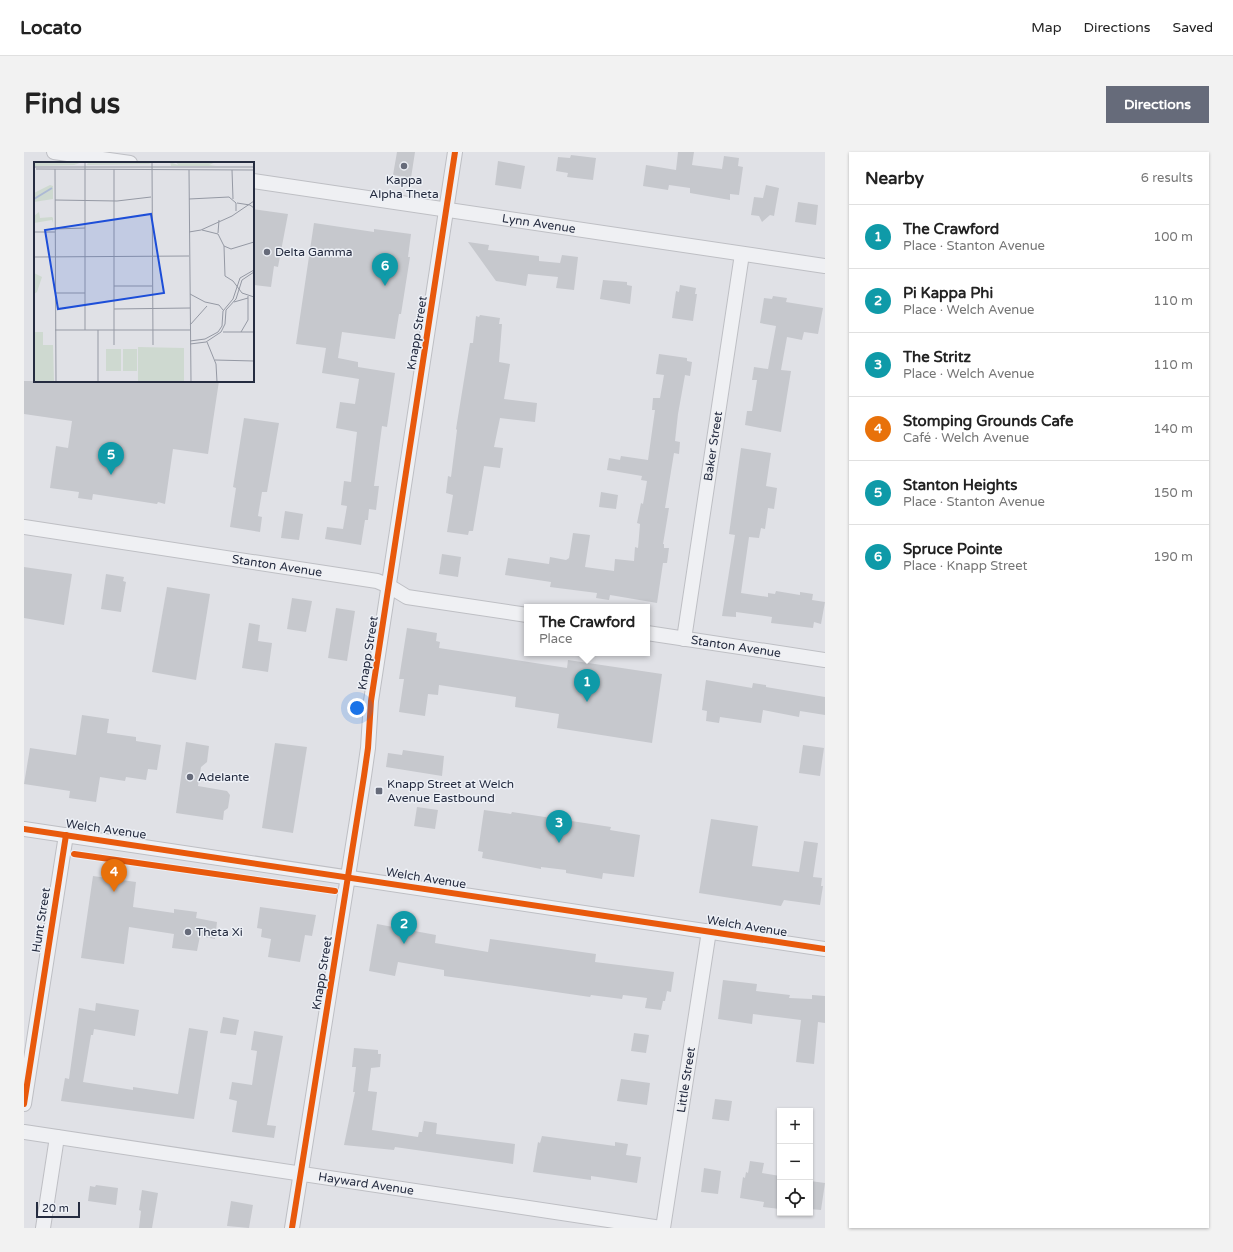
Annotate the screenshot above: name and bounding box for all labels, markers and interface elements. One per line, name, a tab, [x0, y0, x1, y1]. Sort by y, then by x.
text: Locato	[20, 17, 82, 39]
text: Map	[1031, 19, 1062, 36]
text: Directions	[1084, 19, 1151, 36]
text: Saved	[1173, 19, 1213, 36]
button: Directions	[1106, 86, 1209, 123]
text: Find us	[24, 87, 120, 121]
marker: Kappa Alpha Theta	[399, 161, 409, 171]
inset map	[34, 162, 254, 382]
text: Nearby	[865, 168, 924, 189]
text: 6 results	[1141, 170, 1193, 186]
place label: Kappa Alpha Theta	[369, 173, 439, 201]
street label: Lynn Avenue	[501, 211, 577, 236]
text: The Crawford	[903, 220, 999, 238]
text: 1	[874, 229, 882, 245]
text: 100 m	[1153, 229, 1193, 245]
text: Place · Stanton Avenue	[903, 238, 1045, 254]
place label: Delta Gamma	[275, 245, 353, 259]
marker: Delta Gamma	[262, 247, 272, 257]
pin: 6	[372, 253, 398, 286]
text: Pi Kappa Phi	[903, 284, 993, 302]
text: 2	[874, 293, 882, 309]
text: 110 m	[1153, 293, 1193, 309]
street label: Knapp Street	[404, 295, 430, 371]
text: Place · Welch Avenue	[903, 302, 1034, 318]
text: The Stritz	[903, 348, 971, 366]
text: 3	[874, 357, 882, 373]
text: 110 m	[1153, 357, 1193, 373]
text: Place · Welch Avenue	[903, 366, 1034, 382]
street label: Baker Street	[701, 410, 725, 482]
text: Stomping Grounds Cafe	[903, 412, 1073, 430]
text: 4	[874, 421, 882, 437]
text: 140 m	[1153, 421, 1193, 437]
text: Café · Welch Avenue	[903, 430, 1029, 446]
pin: 5	[98, 442, 124, 475]
text: Stanton Heights	[903, 476, 1018, 494]
text: 5	[874, 485, 882, 501]
text: 150 m	[1153, 485, 1193, 501]
text: Place · Stanton Avenue	[903, 494, 1045, 510]
text: Spruce Pointe	[903, 540, 1003, 558]
text: 6	[874, 549, 882, 565]
text: 190 m	[1153, 549, 1193, 565]
street label: Stanton Avenue	[231, 552, 323, 580]
text: Place · Knapp Street	[903, 558, 1027, 574]
popup	[524, 604, 650, 656]
text: The Crawford	[539, 613, 635, 631]
street label: Knapp Street	[355, 615, 381, 691]
text: Place	[539, 631, 572, 647]
street label: Stanton Avenue	[690, 633, 782, 660]
pin: 1	[574, 669, 600, 702]
your location	[347, 698, 367, 718]
place label: Adelante	[198, 770, 250, 784]
marker: Adelante	[185, 772, 195, 782]
place label: Knapp Street at Welch Avenue Eastbound	[387, 777, 514, 805]
marker: Knapp Street at Welch Avenue Eastbound	[374, 786, 384, 796]
pin: 3	[546, 810, 572, 843]
street label: Welch Avenue	[65, 816, 147, 842]
pin: 4	[101, 859, 127, 892]
street label: Welch Avenue	[385, 865, 467, 891]
street label: Hunt Street	[29, 886, 53, 953]
pin: 2	[391, 911, 417, 944]
street label: Welch Avenue	[706, 913, 788, 939]
place label: Theta Xi	[196, 925, 243, 939]
marker: Theta Xi	[183, 927, 193, 937]
street label: Knapp Street	[309, 935, 335, 1011]
street label: Little Street	[674, 1045, 698, 1114]
map controls	[777, 1108, 813, 1216]
button: +	[777, 1108, 813, 1144]
button: −	[777, 1144, 813, 1180]
street label: Hayward Avenue	[317, 1169, 415, 1198]
button: locate	[777, 1180, 813, 1216]
scale bar	[36, 1200, 80, 1219]
text: 20 m	[42, 1202, 69, 1215]

